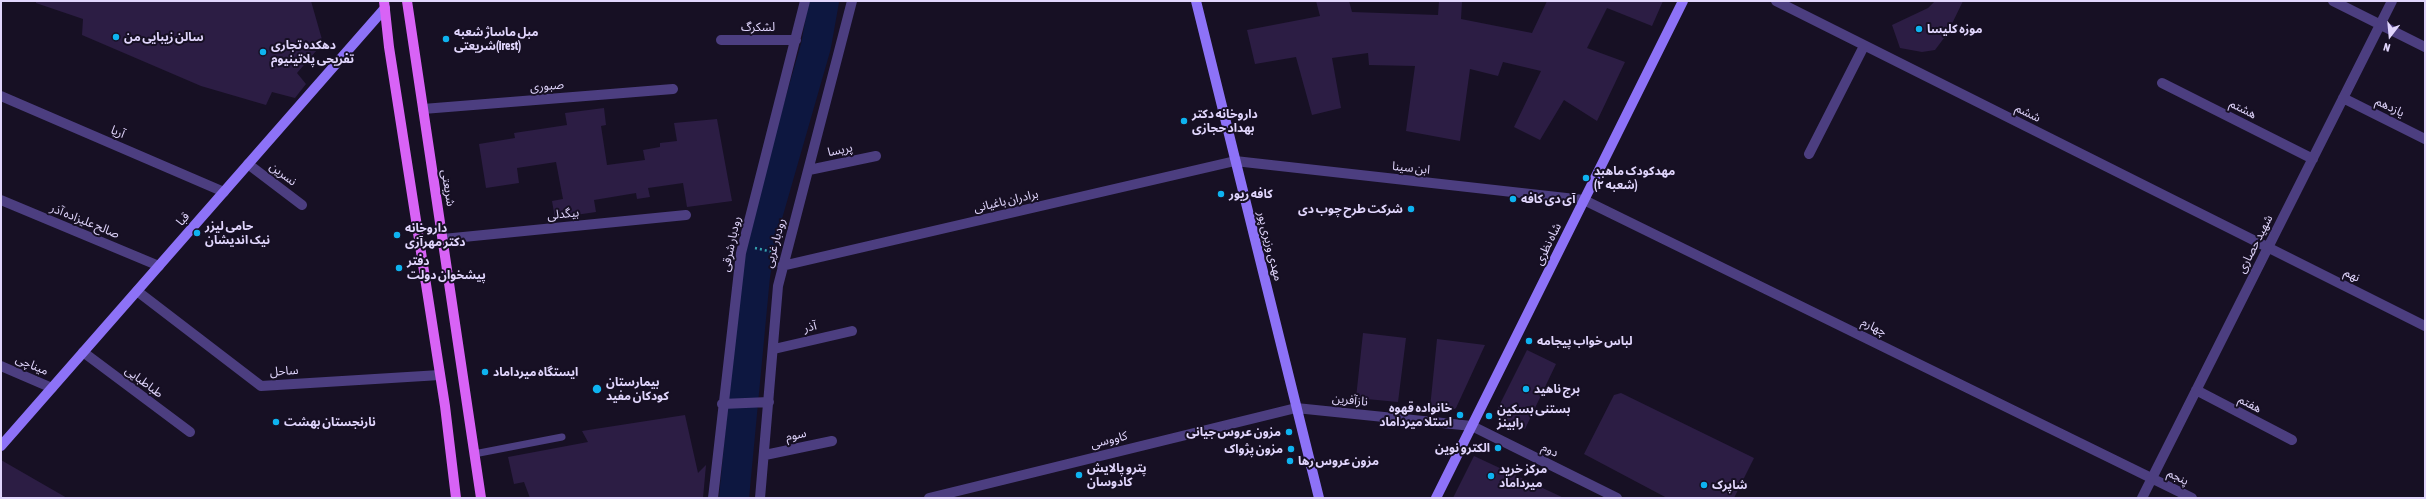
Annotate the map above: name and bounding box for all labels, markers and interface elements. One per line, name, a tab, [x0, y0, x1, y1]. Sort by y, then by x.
north arrow	[2370, 16, 2410, 56]
street label: لشکرگ	[741, 20, 775, 34]
place label: موزه کلیسا	[1927, 22, 1983, 36]
marker: موزه کلیسا	[1914, 24, 1924, 34]
place label: مبل ماساژ شعبه شریعتی(irest)	[454, 25, 539, 53]
place label: سالن زیبایی من	[124, 30, 204, 44]
marker: سالن زیبایی من	[111, 32, 121, 42]
marker: مبل ماساژ شعبه شریعتی(irest)	[441, 34, 451, 44]
place label: دهکده تجاری تفریحی پلاتینیوم	[271, 38, 354, 66]
text: N	[2382, 41, 2391, 54]
marker: دهکده تجاری تفریحی پلاتینیوم	[258, 47, 268, 57]
street label: صبوری	[529, 77, 565, 95]
street label: یازدهم	[2373, 94, 2407, 120]
street label: هشتم	[2227, 96, 2259, 122]
street label: ششم	[2013, 101, 2043, 125]
place label: داروخانه دکتر بهداد حجازی	[1192, 107, 1258, 135]
marker: داروخانه دکتر بهداد حجازی	[1179, 116, 1189, 126]
street label: آریا	[109, 123, 127, 141]
street label: پریسا	[826, 140, 854, 160]
street label: نسرین	[267, 159, 299, 189]
street label: ابن سینا	[1391, 159, 1431, 177]
place label: مهدکودک ماهبد (شعبه ۲)	[1594, 164, 1675, 192]
street label: شریعتی	[438, 169, 458, 207]
marker: مهدکودک ماهبد (شعبه ۲)	[1581, 173, 1591, 183]
street label: برادران باغیانی	[972, 187, 1040, 215]
place label: کافه ریور	[1229, 187, 1273, 201]
marker: کافه ریور	[1216, 189, 1226, 199]
place label: آی دی کافه	[1521, 192, 1575, 206]
marker: آی دی کافه	[1508, 194, 1518, 204]
street label: صالح علیزاده آذر	[48, 201, 122, 241]
place label: شرکت طرح چوب دی	[1298, 202, 1403, 216]
marker: شرکت طرح چوب دی	[1406, 204, 1416, 214]
street label: بیگدلی	[546, 205, 580, 223]
street label: قبا	[173, 209, 193, 229]
street label: مهدی وزیری پور	[1254, 209, 1286, 283]
street label: شهید حصاری	[2234, 212, 2276, 276]
street label: رودبار شرقی	[718, 215, 744, 273]
street label: رودبار غربی	[761, 217, 789, 269]
place label: حامی لیزر نیک اندیشان	[205, 219, 270, 247]
place label: داروخانه دکتر مهرآزی	[405, 221, 466, 249]
street label: شاه نظری	[1532, 221, 1564, 267]
marker: حامی لیزر نیک اندیشان	[192, 228, 202, 238]
marker: داروخانه دکتر مهرآزی	[392, 230, 402, 240]
place label: دفتر پیشخوان دولت	[407, 254, 486, 282]
marker: دفتر پیشخوان دولت	[394, 263, 404, 273]
street label: نهم	[2342, 265, 2362, 285]
street label: چهارم	[1859, 315, 1889, 339]
street label: آذر	[802, 319, 818, 335]
place label: لباس خواب پيجامه	[1537, 334, 1633, 348]
marker: لباس خواب پيجامه	[1524, 336, 1534, 346]
street label: میناچی	[13, 352, 51, 378]
street label: طباطبایی	[122, 363, 166, 401]
street label: ساحل	[269, 363, 299, 379]
place label: ایستگاه میرداماد	[493, 365, 578, 379]
marker: ایستگاه میرداماد	[480, 367, 490, 377]
place label: بیمارستان کودکان مفید	[606, 375, 669, 403]
place label: برج ناهید	[1534, 382, 1580, 396]
marker: بیمارستان کودکان مفید	[591, 383, 603, 395]
marker: برج ناهید	[1521, 384, 1531, 394]
street label: نازآفرین	[1331, 391, 1369, 409]
street label: هفتم	[2236, 392, 2264, 416]
place label: خانواده قهوه استلا میرداماد	[1379, 401, 1452, 429]
place label: بستنی بسکین رابینز	[1497, 402, 1570, 430]
marker: خانواده قهوه استلا میرداماد	[1455, 410, 1465, 420]
marker: بستنی بسکین رابینز	[1484, 411, 1494, 421]
place label: نارنجستان بهشت	[284, 415, 376, 429]
marker: نارنجستان بهشت	[271, 417, 281, 427]
place label: مزون عروس جیانی	[1186, 425, 1281, 439]
street label: سوم	[784, 426, 808, 444]
marker: مزون عروس جیانی	[1284, 427, 1294, 437]
street label: کاووسی	[1089, 428, 1129, 452]
street label: دوم	[1539, 440, 1561, 460]
place label: الکترو نوین	[1435, 441, 1490, 455]
place label: مزون پژواک	[1224, 442, 1283, 456]
marker: الکترو نوین	[1493, 443, 1503, 453]
marker: مزون پژواک	[1286, 444, 1296, 454]
place label: مزون عروس رها	[1298, 454, 1379, 468]
marker: مزون عروس رها	[1285, 456, 1295, 466]
place label: پترو پالایش کادوسان	[1087, 461, 1147, 489]
place label: مرکز خرید میرداماد	[1499, 462, 1547, 490]
street label: پنجم	[2165, 466, 2191, 488]
marker: پترو پالایش کادوسان	[1074, 470, 1084, 480]
marker: مرکز خرید میرداماد	[1486, 471, 1496, 481]
place label: شاپرک	[1712, 478, 1747, 492]
marker: شاپرک	[1699, 480, 1709, 490]

